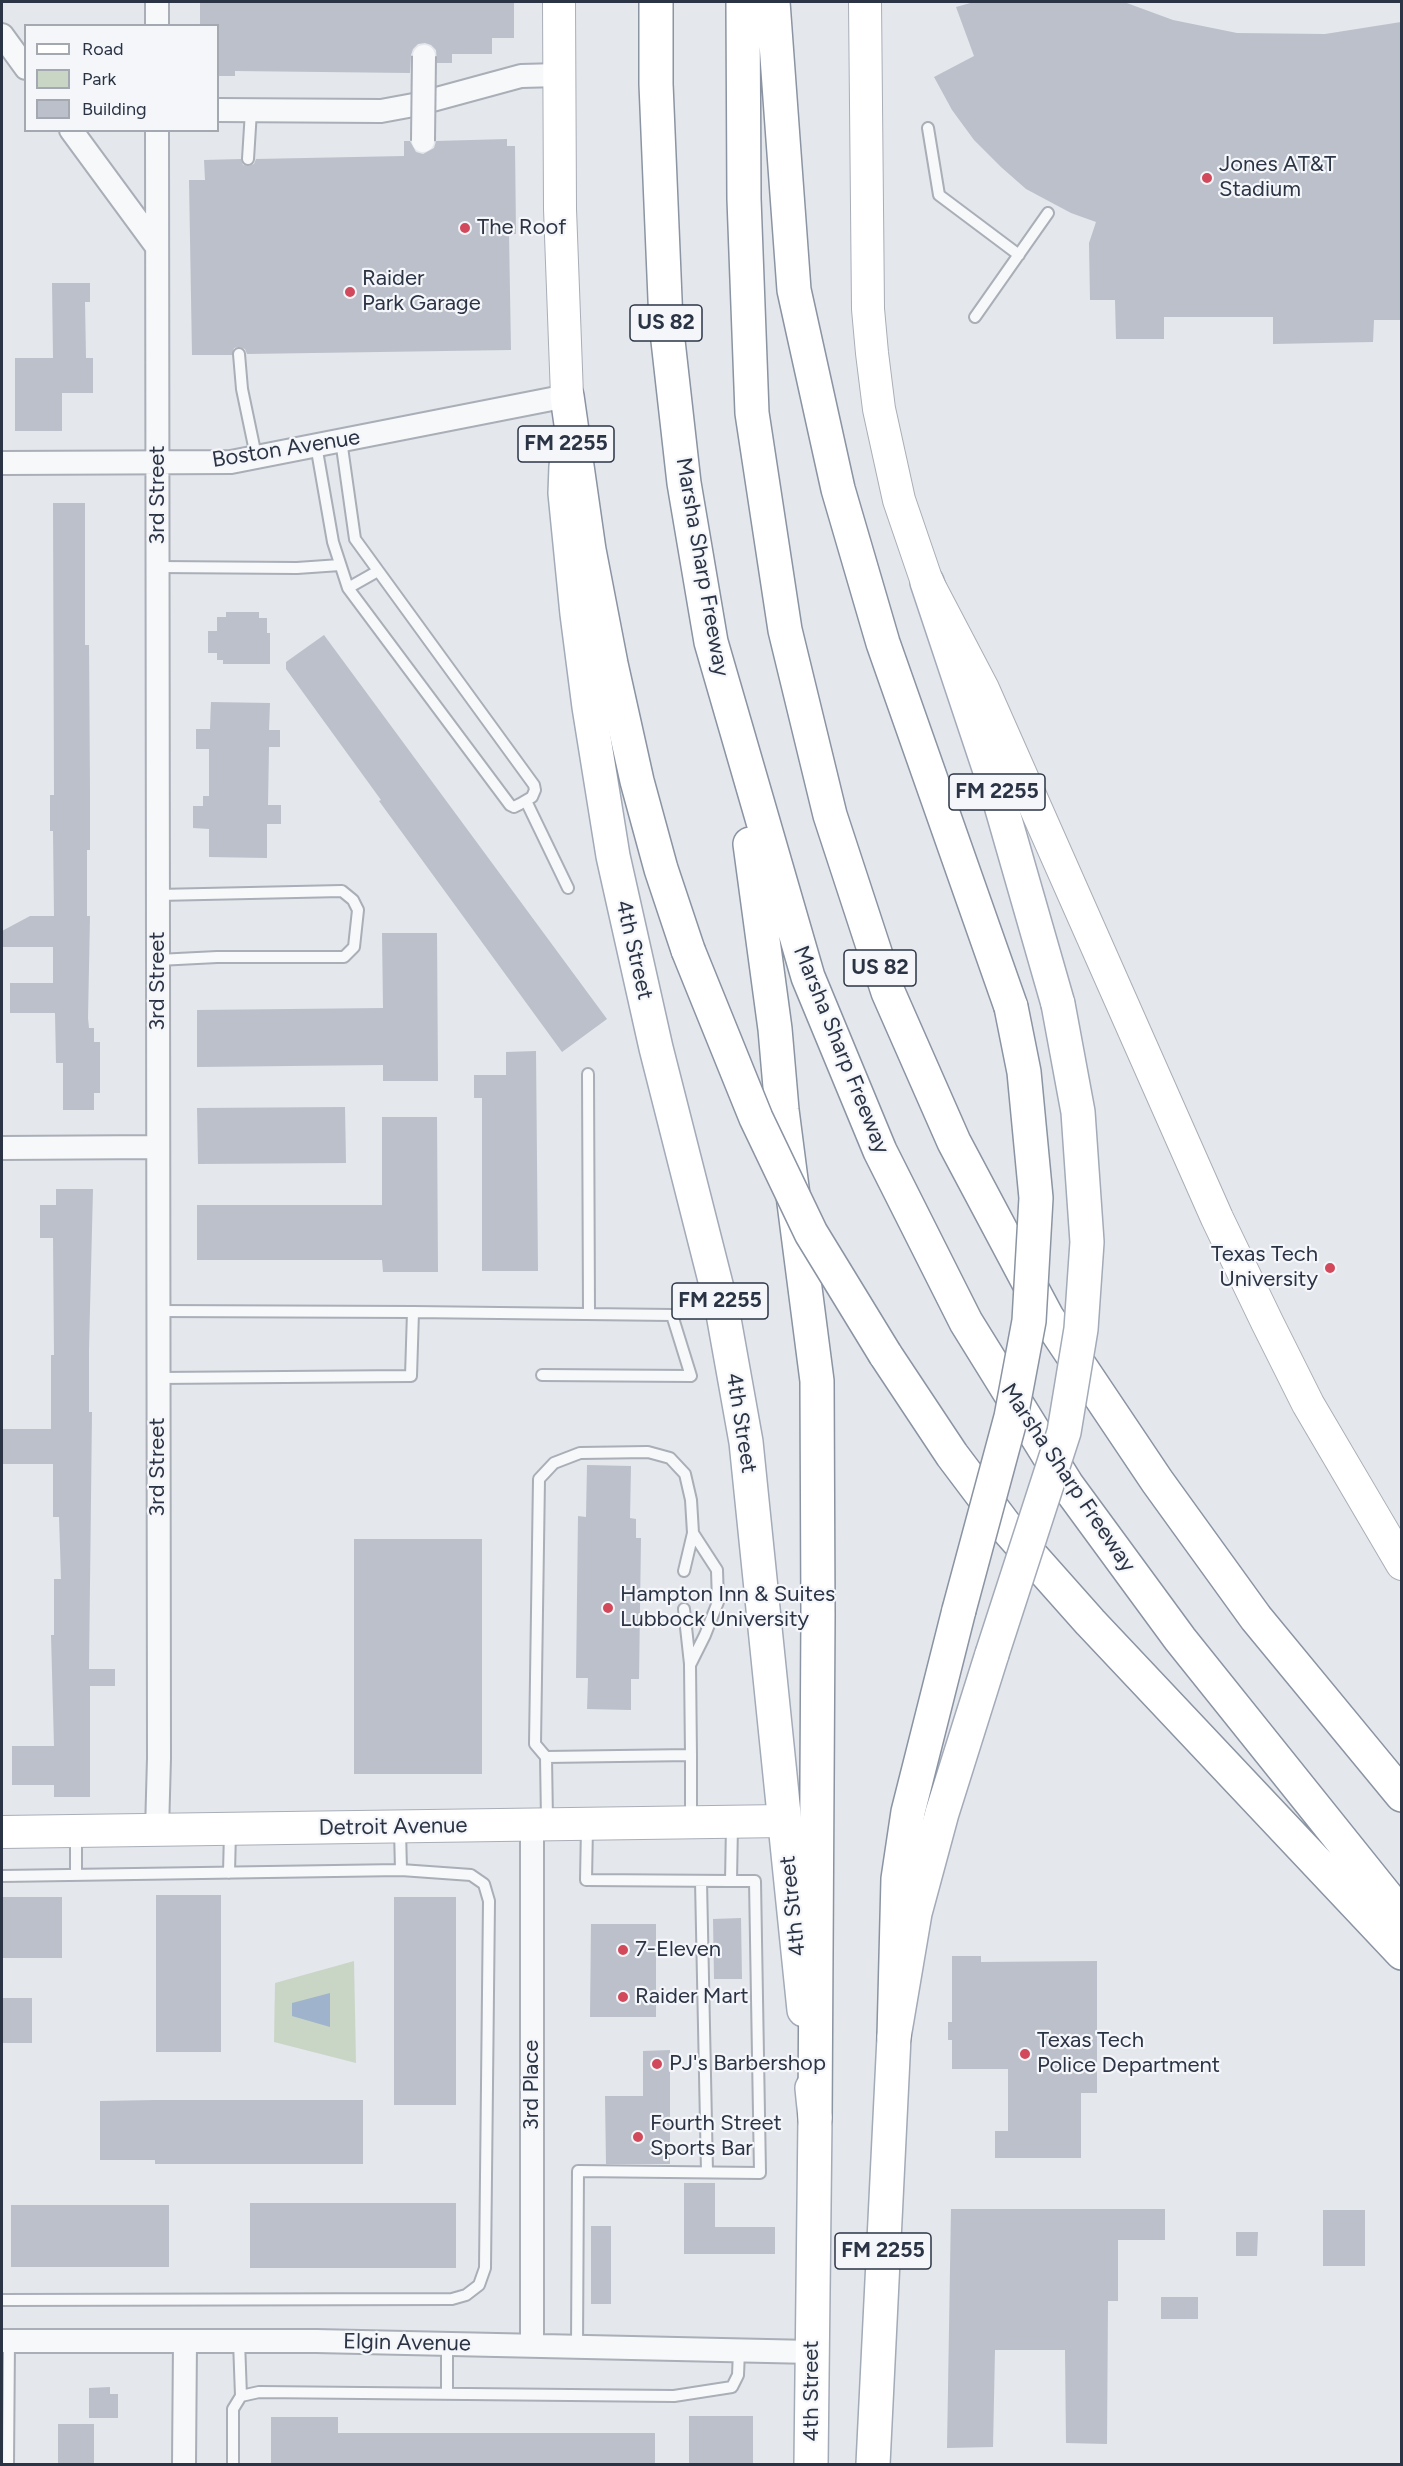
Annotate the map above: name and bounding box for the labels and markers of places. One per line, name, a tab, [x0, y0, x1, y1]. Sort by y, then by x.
place label: Jones AT&T Stadium	[1219, 152, 1336, 204]
marker: Jones AT&T Stadium	[1200, 171, 1214, 185]
place label: The Roof	[477, 215, 566, 241]
marker: The Roof	[458, 221, 472, 235]
place label: Raider Park Garage	[362, 266, 481, 318]
marker: Raider Park Garage	[343, 285, 357, 299]
place label: Texas Tech University	[1211, 1242, 1318, 1294]
marker: Texas Tech University	[1323, 1261, 1337, 1275]
place label: Hampton Inn & Suites Lubbock University	[620, 1582, 835, 1634]
marker: Hampton Inn & Suites Lubbock University	[601, 1601, 615, 1615]
place label: 7-Eleven	[635, 1937, 721, 1963]
marker: 7-Eleven	[616, 1943, 630, 1957]
place label: Raider Mart	[635, 1984, 748, 2010]
marker: Raider Mart	[616, 1990, 630, 2004]
place label: Texas Tech Police Department	[1037, 2028, 1220, 2080]
marker: Texas Tech Police Department	[1018, 2047, 1032, 2061]
place label: PJ's Barbershop	[669, 2051, 826, 2077]
marker: PJ's Barbershop	[650, 2057, 664, 2071]
place label: Fourth Street Sports Bar	[650, 2111, 782, 2162]
marker: Fourth Street Sports Bar	[631, 2130, 645, 2144]

